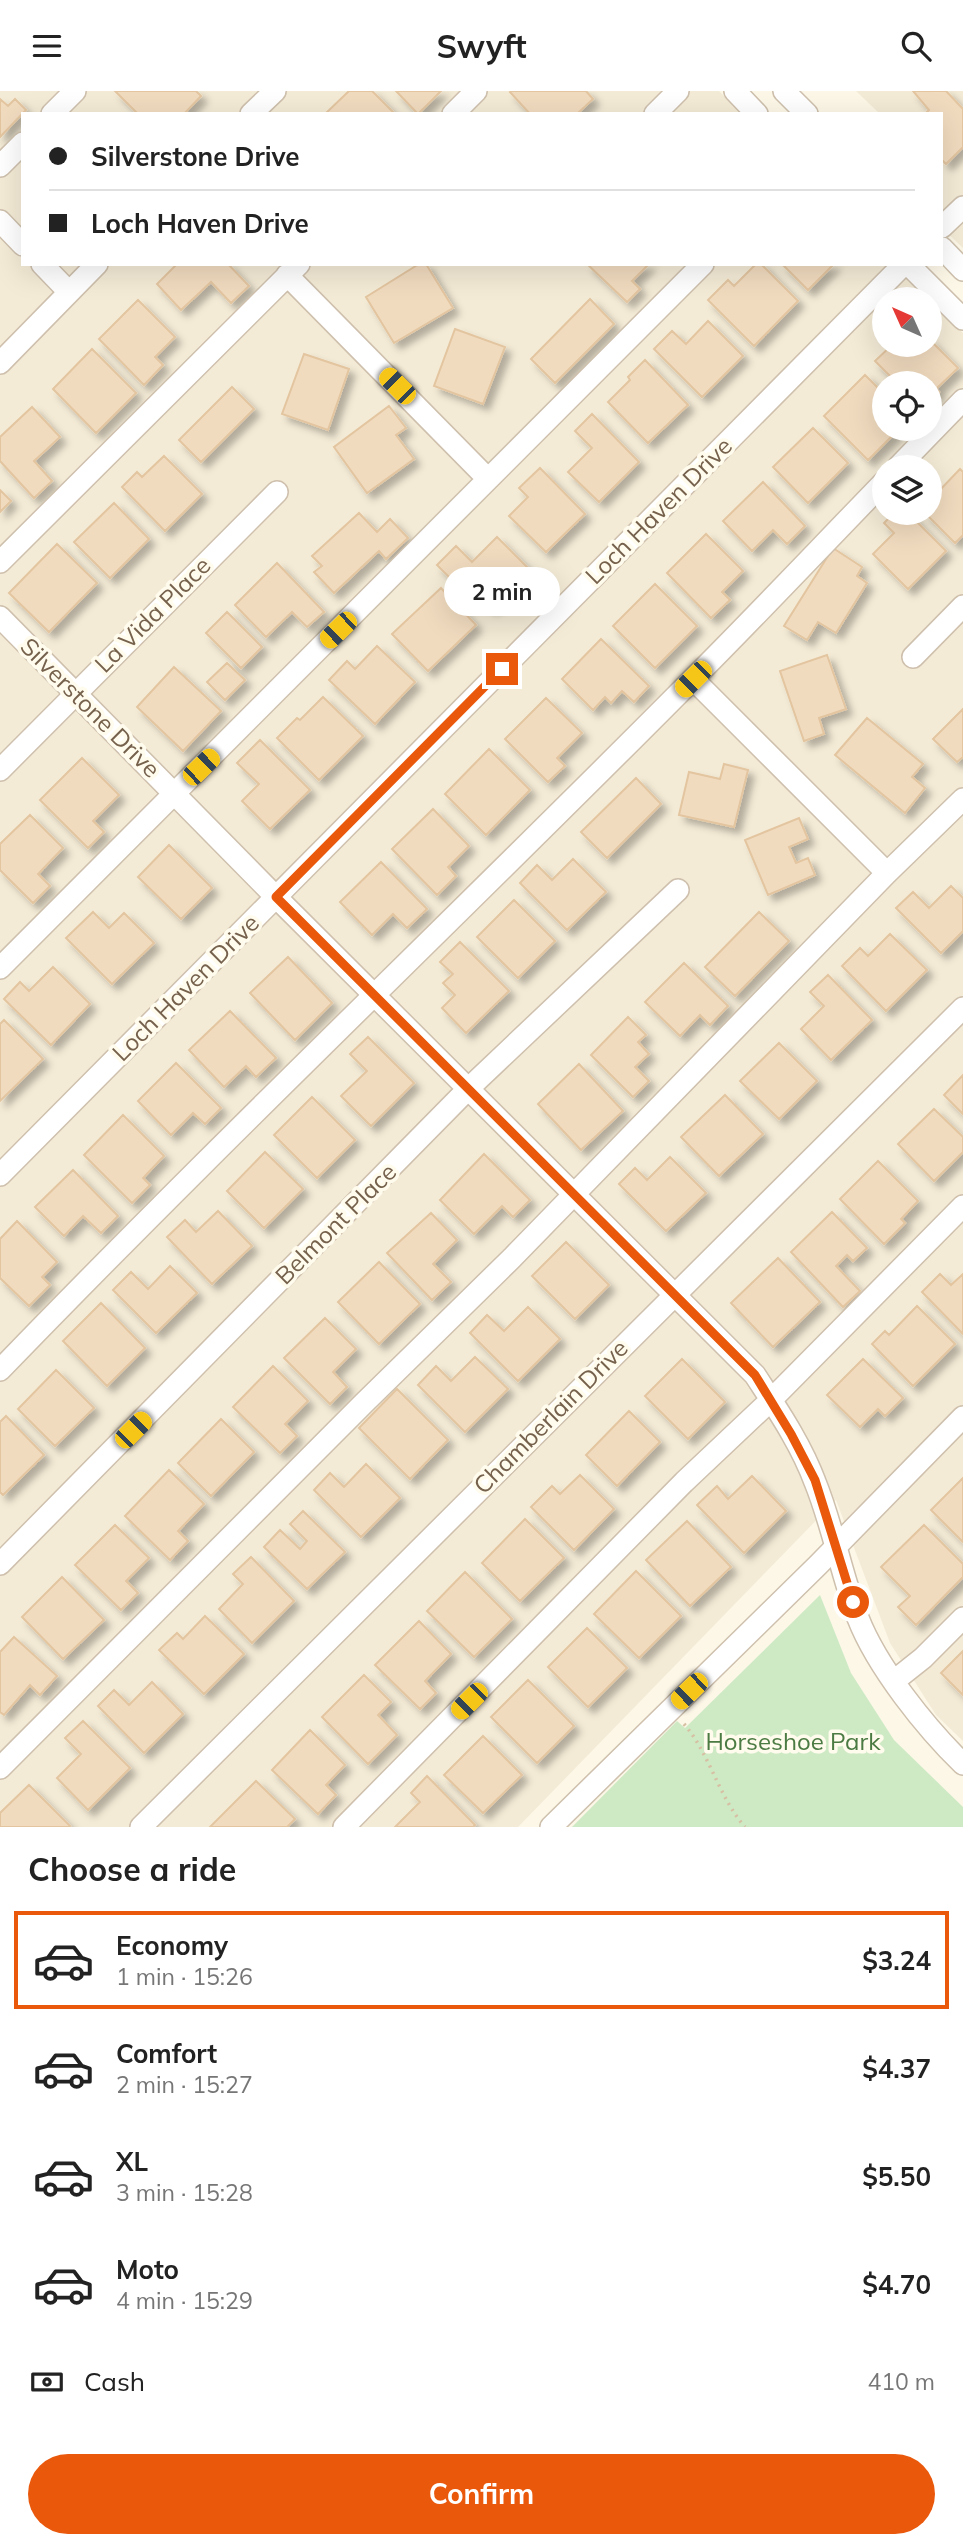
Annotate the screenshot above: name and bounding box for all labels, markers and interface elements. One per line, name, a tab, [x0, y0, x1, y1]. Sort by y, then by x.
text: Swyft	[436, 26, 527, 66]
icon: menu	[28, 27, 66, 65]
icon: search	[897, 27, 935, 65]
text: Silverstone Drive	[91, 140, 300, 173]
text: Loch Haven Drive	[91, 207, 309, 240]
north arrow	[872, 287, 942, 357]
map controls	[872, 287, 942, 525]
car	[375, 364, 420, 408]
button: locate	[872, 371, 942, 441]
street label: Loch Haven Drive	[579, 431, 738, 590]
button: layers	[872, 455, 942, 525]
street label: La Vida Place	[88, 550, 217, 679]
callout: 2 min	[444, 567, 560, 617]
text: 2 min	[472, 577, 532, 606]
car	[316, 608, 361, 652]
street label: Silverstone Drive	[14, 631, 167, 784]
route end	[486, 653, 518, 685]
car	[671, 657, 716, 701]
car	[179, 745, 224, 789]
street label: Loch Haven Drive	[106, 908, 265, 1067]
street label: Belmont Place	[268, 1156, 402, 1290]
street label: Chamberlain Drive	[467, 1333, 634, 1500]
car	[111, 1408, 156, 1452]
route start	[837, 1586, 869, 1618]
car	[667, 1669, 712, 1713]
car	[447, 1679, 492, 1723]
park label: Horseshoe Park	[705, 1726, 881, 1756]
text: Choose a ride	[28, 1849, 236, 1889]
icon: car	[32, 1929, 95, 1992]
text: Economy	[116, 1929, 228, 1962]
text: $3.24	[862, 1944, 931, 1977]
text: 1 min · 15:26	[116, 1962, 253, 1991]
icon: car	[32, 2037, 95, 2100]
text: Comfort	[116, 2037, 217, 2070]
text: $4.37	[862, 2052, 931, 2085]
text: 2 min · 15:27	[116, 2070, 253, 2099]
icon: car	[32, 2145, 95, 2208]
text: XL	[116, 2145, 148, 2178]
text: $5.50	[862, 2160, 931, 2193]
text: 3 min · 15:28	[116, 2178, 253, 2207]
icon: car	[32, 2253, 95, 2316]
text: Moto	[116, 2253, 179, 2286]
text: $4.70	[862, 2268, 931, 2301]
text: 4 min · 15:29	[116, 2286, 253, 2315]
icon: cash	[28, 2363, 66, 2401]
text: Cash	[84, 2365, 145, 2398]
text: 410 m	[867, 2367, 935, 2396]
button: Confirm	[28, 2454, 935, 2534]

